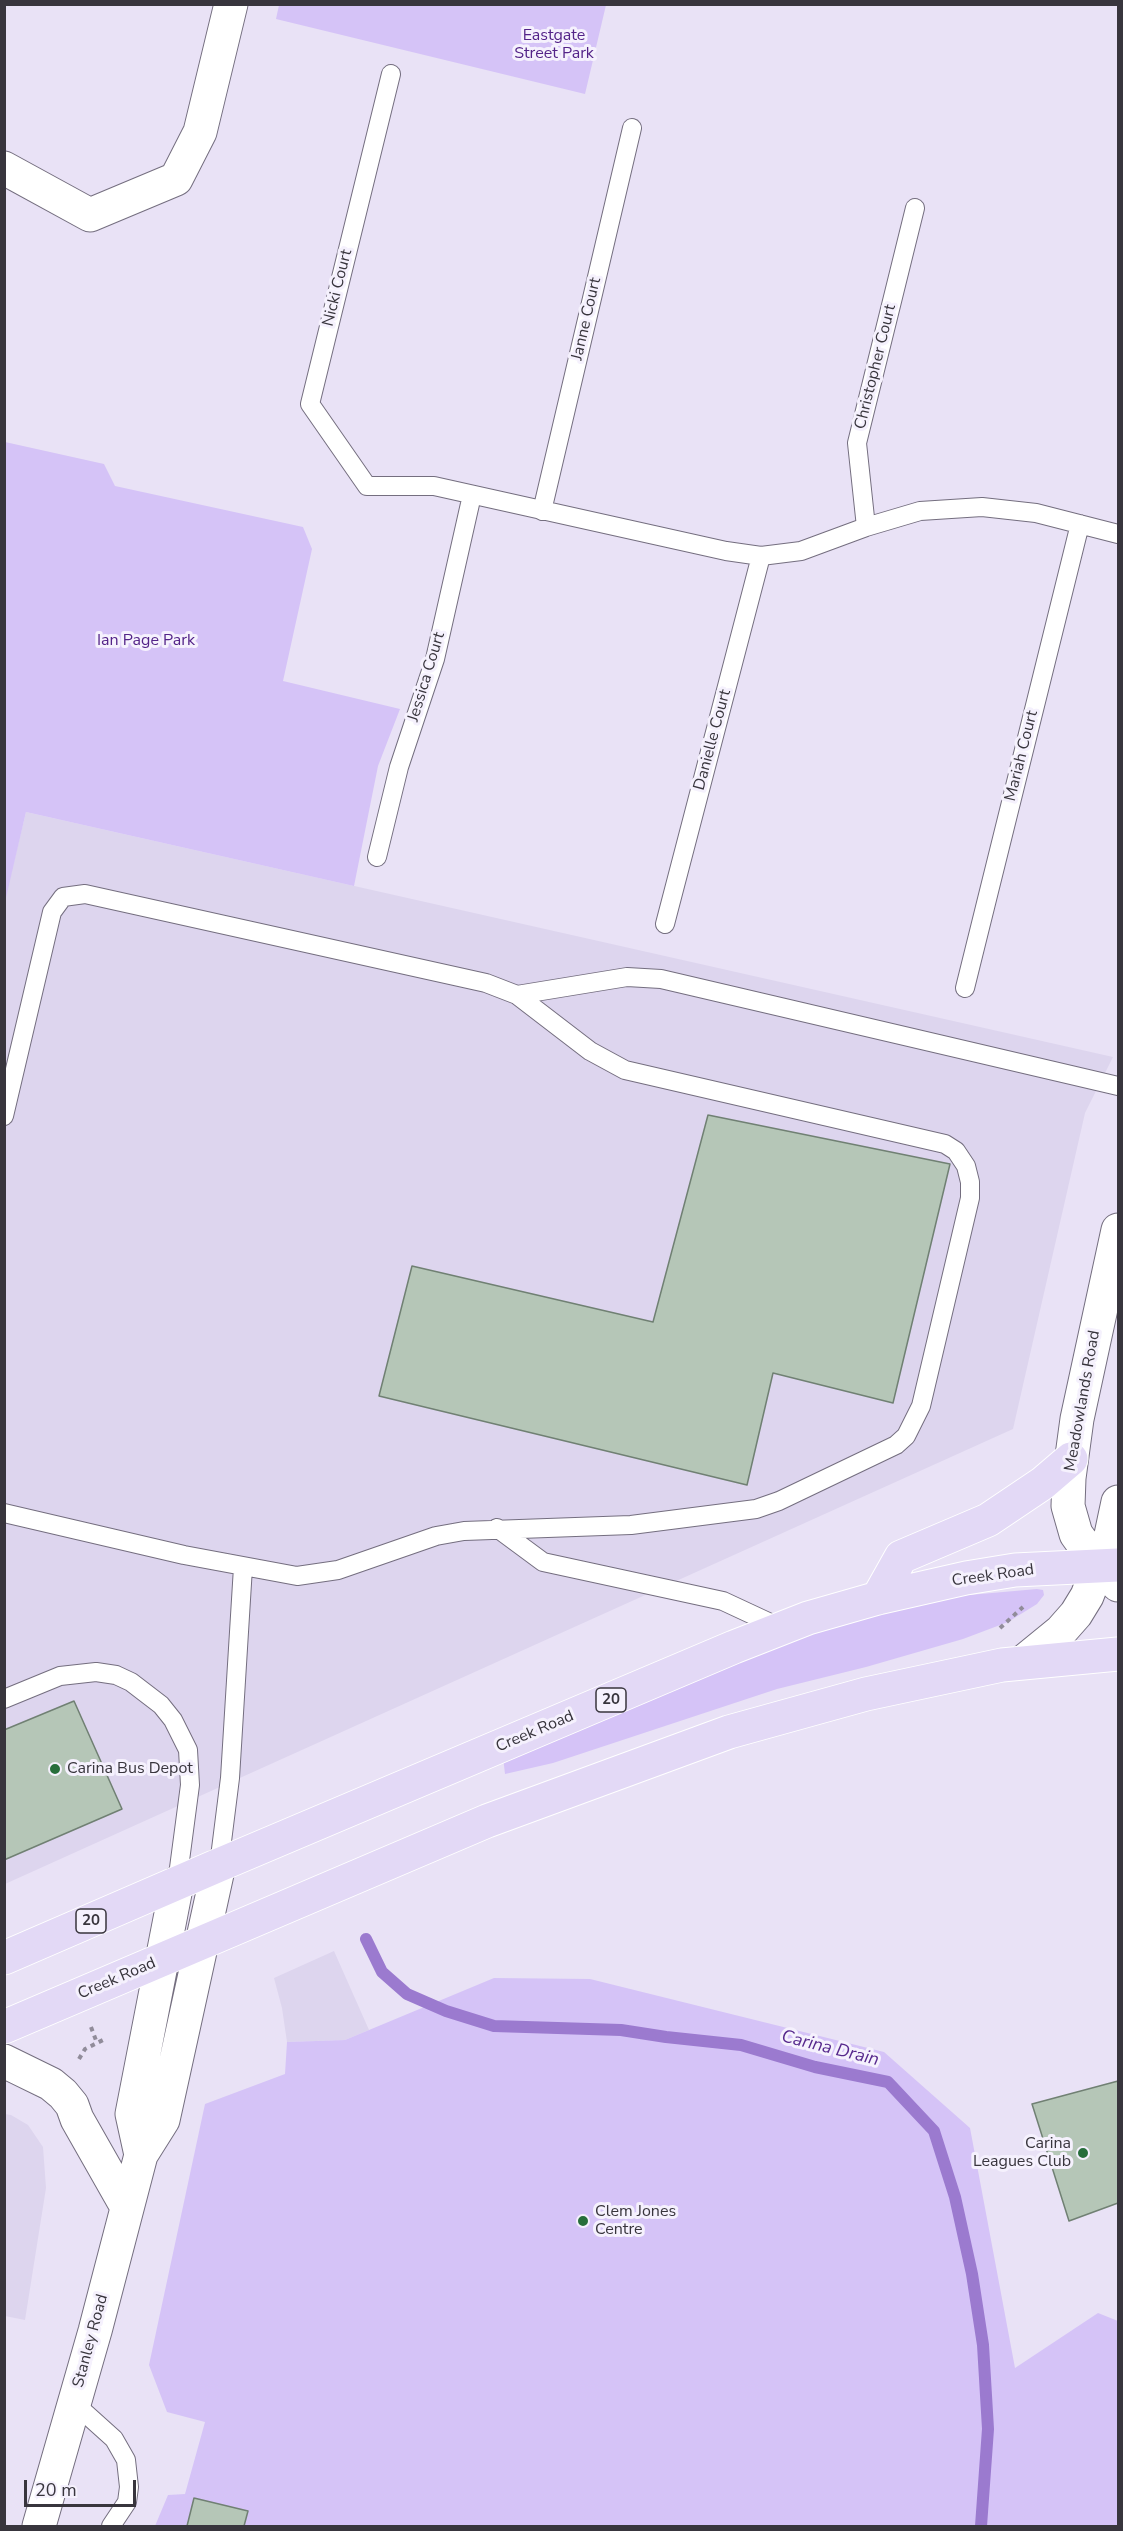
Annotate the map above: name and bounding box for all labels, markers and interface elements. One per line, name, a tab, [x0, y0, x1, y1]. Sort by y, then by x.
park label: Eastgate Street Park	[514, 26, 594, 64]
street label: Nicki Court	[319, 248, 357, 328]
street label: Janne Court	[568, 276, 606, 362]
street label: Christopher Court	[851, 303, 901, 431]
street label: Jessica Court	[404, 630, 450, 724]
park label: Ian Page Park	[97, 631, 195, 651]
street label: Danielle Court	[690, 688, 736, 792]
street label: Mariah Court	[1001, 709, 1043, 803]
street label: Meadowlands Road	[1061, 1329, 1105, 1473]
street label: Creek Road	[951, 1561, 1035, 1591]
road number: 20	[596, 1688, 626, 1712]
street label: Creek Road	[493, 1707, 577, 1757]
place label: Carina Bus Depot	[67, 1759, 193, 1779]
marker: Carina Bus Depot	[48, 1762, 62, 1776]
road number: 20	[76, 1909, 106, 1933]
street label: Creek Road	[75, 1954, 159, 2004]
water label: Carina Drain	[779, 2026, 881, 2072]
place label: Carina Leagues Club	[973, 2134, 1071, 2172]
marker: Carina Leagues Club	[1076, 2146, 1090, 2160]
place label: Clem Jones Centre	[595, 2202, 676, 2240]
marker: Clem Jones Centre	[576, 2214, 590, 2228]
street label: Stanley Road	[69, 2292, 113, 2390]
scale bar	[27, 2468, 140, 2506]
text: 20 m	[35, 2478, 77, 2502]

